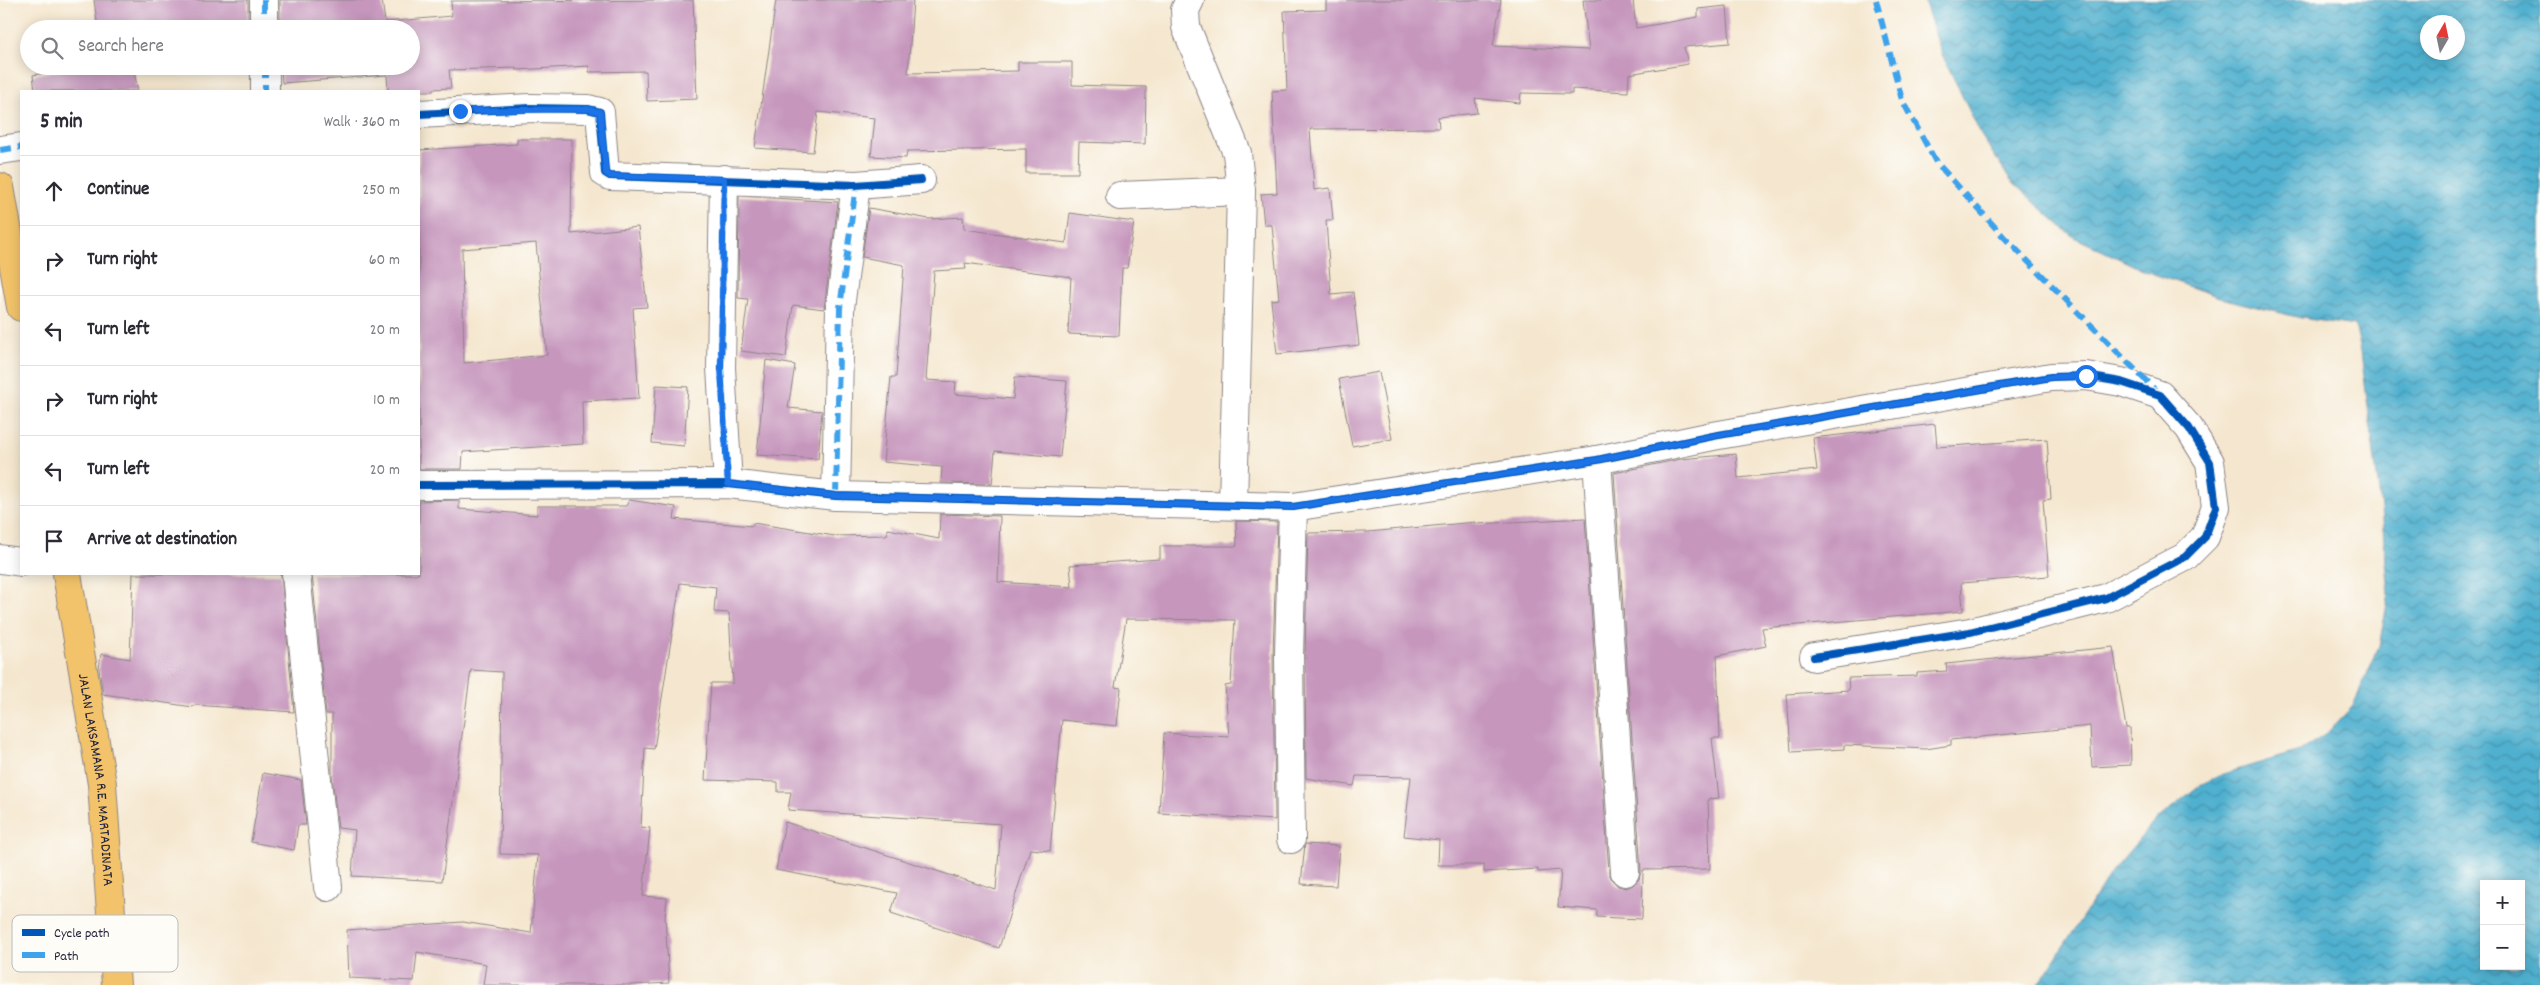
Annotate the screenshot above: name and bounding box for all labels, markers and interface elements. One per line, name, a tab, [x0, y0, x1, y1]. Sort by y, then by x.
north arrow	[2420, 15, 2465, 60]
search box	[20, 20, 420, 75]
icon: search	[38, 34, 66, 62]
text: Search here	[78, 34, 164, 61]
route end	[449, 100, 472, 123]
text: 5 min	[40, 108, 83, 138]
text: Walk · 360 m	[324, 111, 400, 134]
icon: ahead	[40, 177, 68, 205]
text: Continue	[87, 177, 149, 204]
text: 250 m	[362, 179, 400, 202]
icon: right	[40, 247, 68, 275]
text: Turn right	[87, 247, 158, 274]
text: 60 m	[369, 249, 400, 272]
icon: left	[40, 317, 68, 345]
text: Turn left	[87, 317, 150, 344]
text: 20 m	[370, 319, 400, 342]
route start	[2075, 365, 2098, 388]
icon: right	[40, 387, 68, 415]
text: Turn right	[87, 387, 158, 414]
text: 10 m	[373, 389, 400, 412]
icon: left	[40, 457, 68, 485]
text: Turn left	[87, 457, 150, 484]
text: 20 m	[370, 459, 400, 482]
icon: arrive	[40, 527, 68, 555]
text: Arrive at destination	[87, 527, 237, 554]
street label: JALAN LAKSAMANA R.E. MARTADINATA	[71, 672, 118, 887]
map controls	[2480, 880, 2525, 970]
button: +	[2480, 880, 2525, 925]
legend	[12, 915, 178, 972]
text: Cycle path	[54, 924, 110, 944]
button: −	[2480, 925, 2525, 970]
text: Path	[54, 947, 79, 967]

